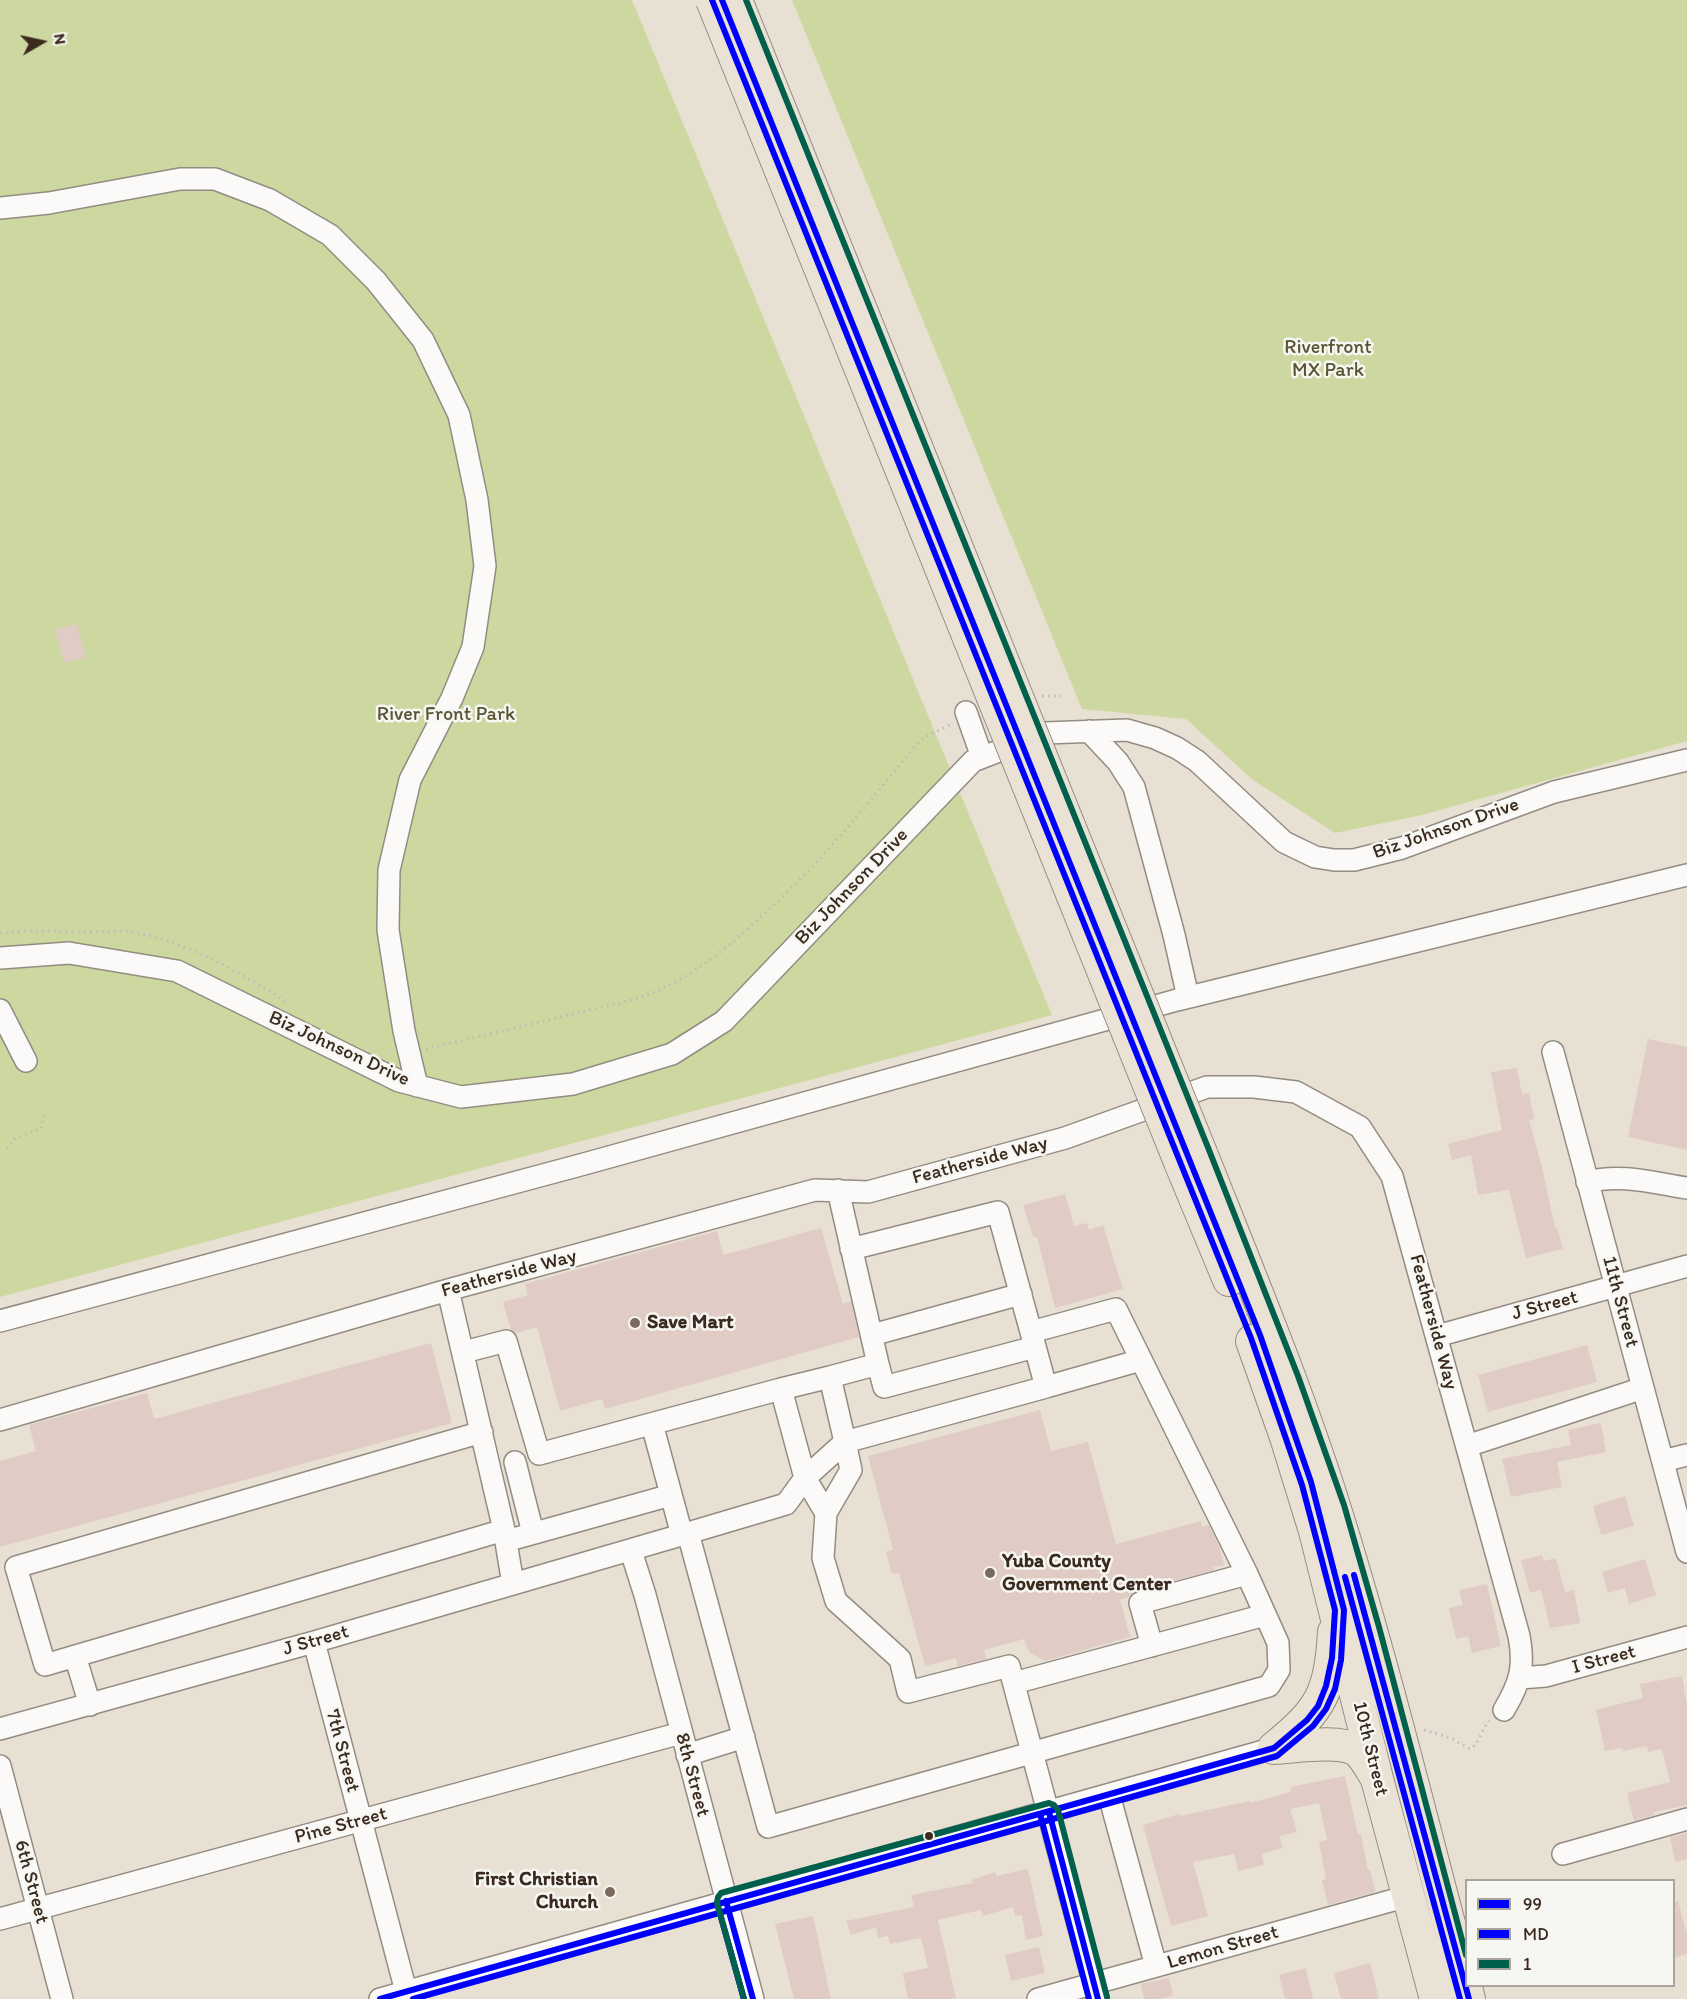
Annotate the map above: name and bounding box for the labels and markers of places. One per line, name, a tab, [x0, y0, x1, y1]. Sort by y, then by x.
place label: Save Mart	[647, 1311, 733, 1335]
marker: Save Mart	[628, 1316, 642, 1330]
place label: Yuba County Government Center	[1002, 1550, 1171, 1597]
marker: Yuba County Government Center	[983, 1566, 997, 1580]
unlabelled marker	[923, 1830, 935, 1842]
place label: First Christian Church	[475, 1868, 598, 1915]
marker: First Christian Church	[603, 1885, 617, 1899]

